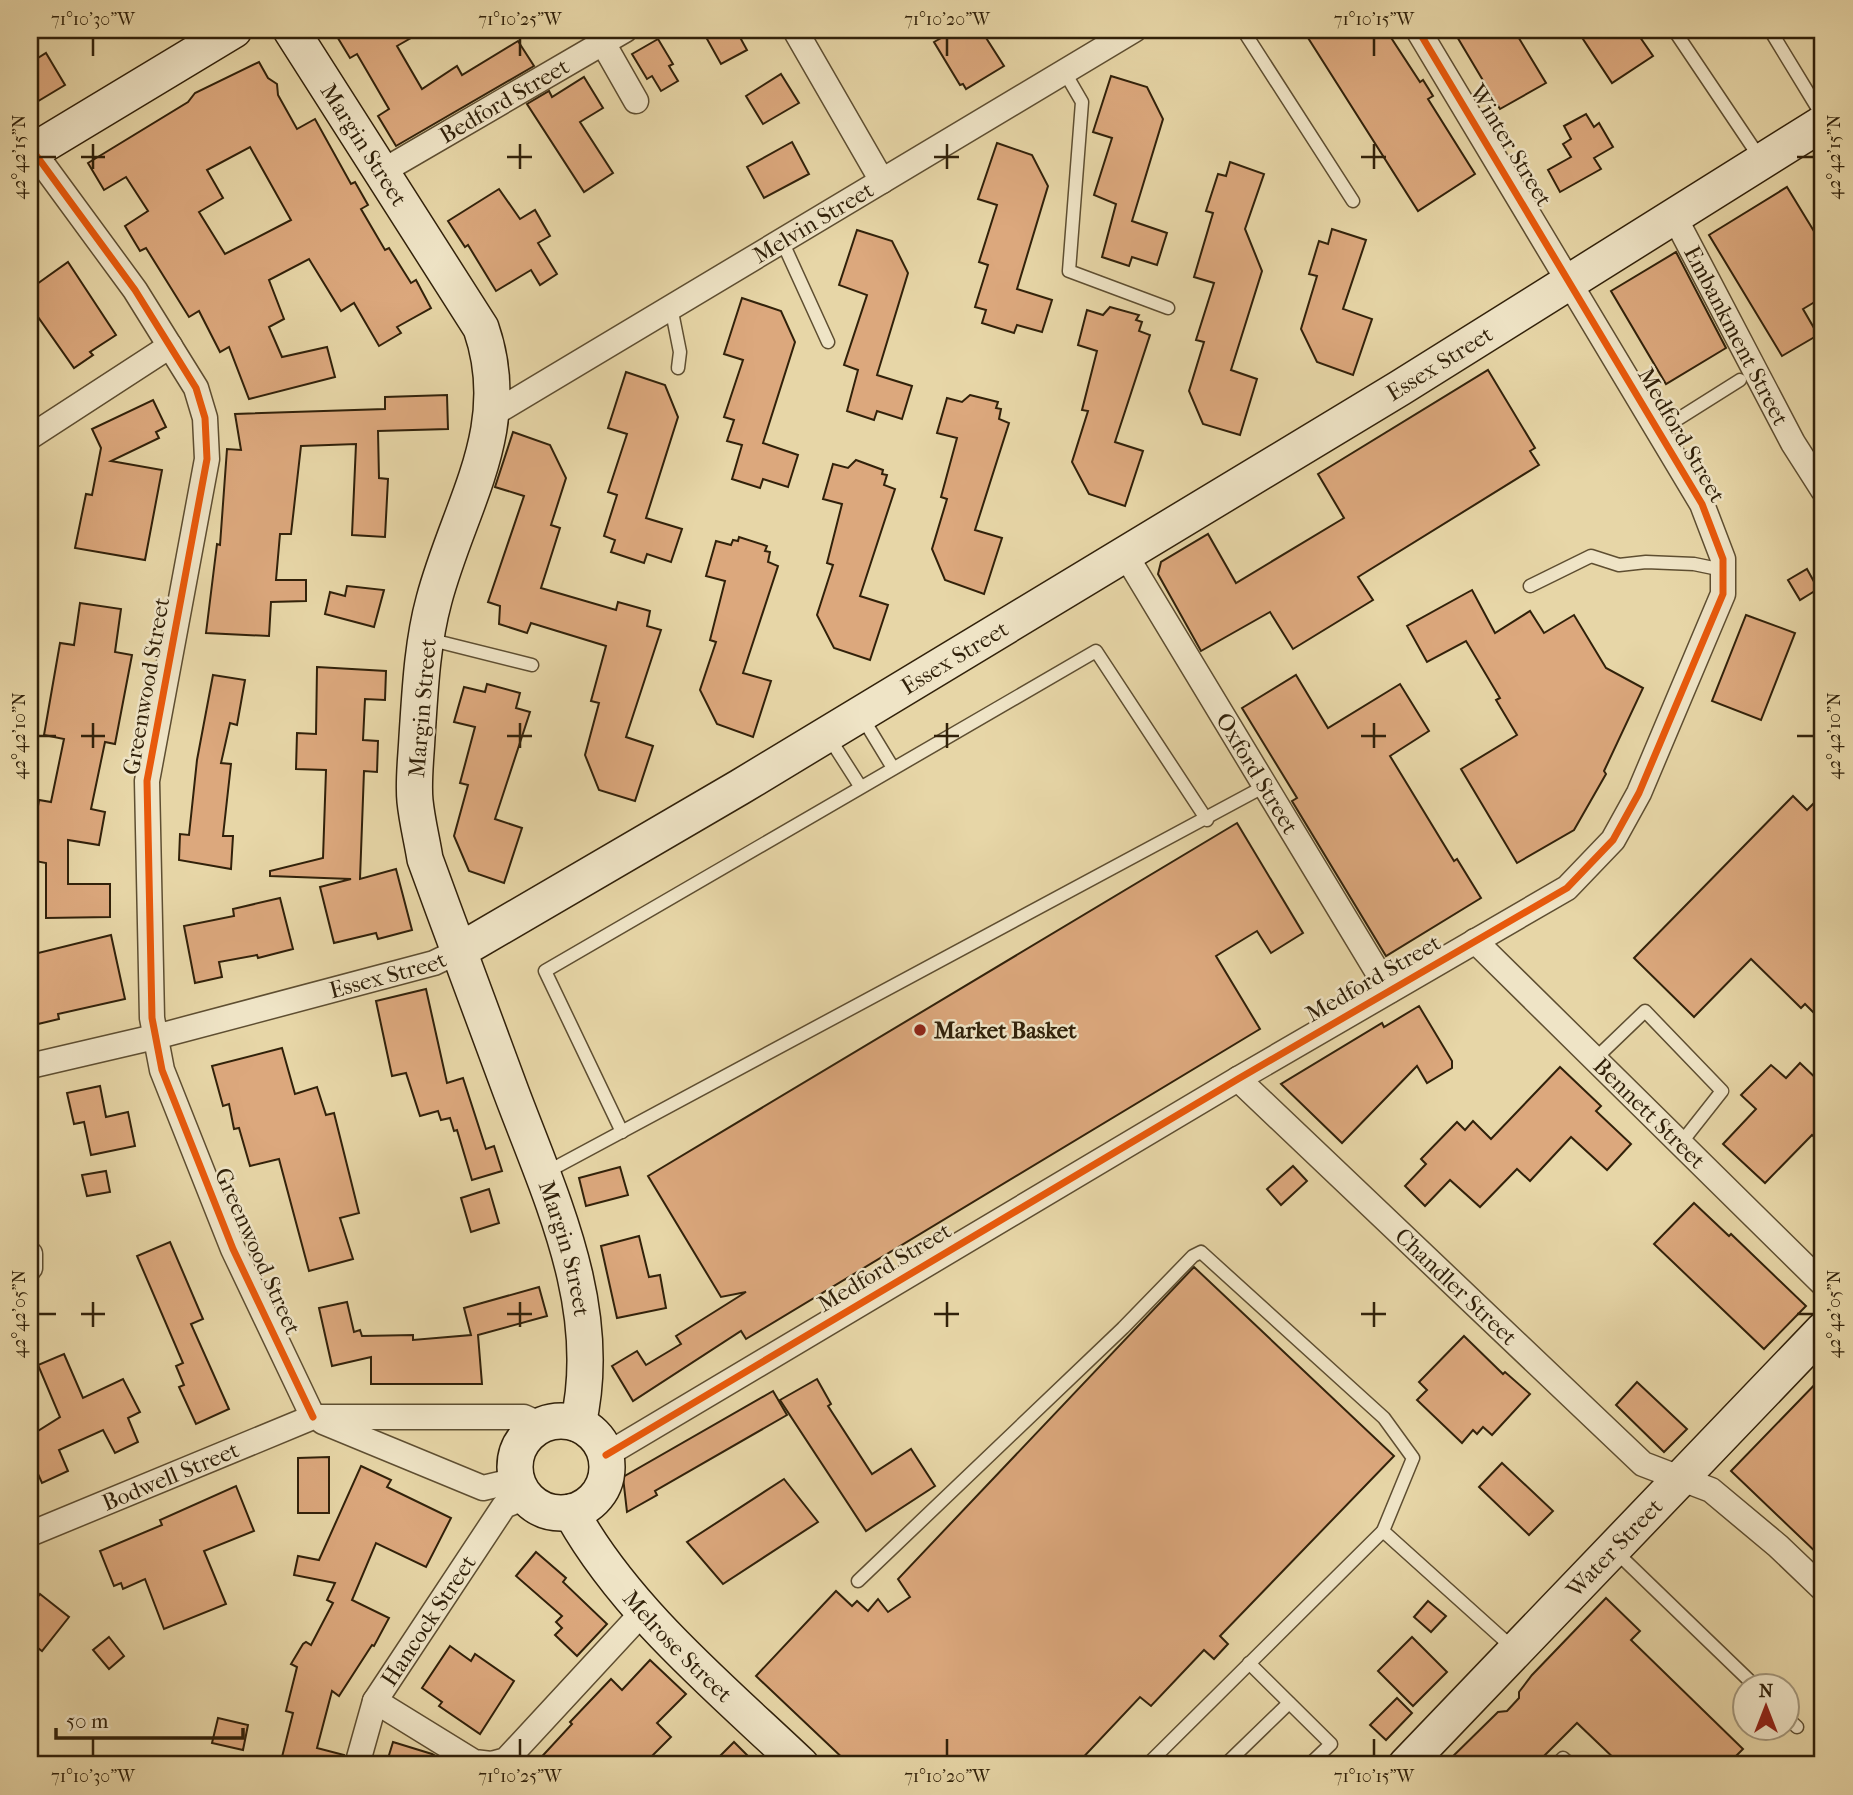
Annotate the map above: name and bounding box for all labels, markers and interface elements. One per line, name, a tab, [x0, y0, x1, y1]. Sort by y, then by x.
text: 71°10'30"W	[51, 9, 136, 30]
text: 71°10'25"W	[478, 9, 563, 30]
text: 71°10'20"W	[904, 9, 991, 30]
text: 71°10'15"W	[1334, 9, 1416, 30]
street label: Bedford Street	[435, 53, 574, 149]
street label: Margin Street	[315, 79, 413, 211]
street label: Winter Street	[1463, 79, 1558, 211]
text: 42°42'15"N	[9, 114, 30, 199]
text: 42°42'15"N	[1824, 114, 1845, 199]
street label: Melvin Street	[748, 176, 878, 269]
street label: Embankment Street	[1678, 242, 1794, 430]
street label: Essex Street	[1382, 321, 1498, 407]
street label: Medford Street	[1632, 363, 1731, 507]
street label: Greenwood Street	[118, 595, 175, 777]
street label: Essex Street	[896, 615, 1013, 700]
street label: Margin Street	[403, 637, 442, 779]
text: 42°42'10"N	[9, 692, 30, 780]
text: 42°42'10"N	[1824, 692, 1845, 780]
street label: Oxford Street	[1210, 708, 1304, 839]
street label: Medford Street	[1301, 929, 1445, 1028]
street label: Essex Street	[326, 946, 451, 1004]
place label: Market Basket	[934, 1017, 1077, 1044]
marker: Market Basket	[912, 1022, 928, 1038]
street label: Bennett Street	[1588, 1052, 1711, 1174]
street label: Greenwood Street	[209, 1164, 306, 1339]
street label: Margin Street	[532, 1177, 595, 1318]
street label: Medford Street	[813, 1217, 956, 1318]
street label: Chandler Street	[1389, 1223, 1522, 1351]
text: 42°42'05"N	[9, 1269, 30, 1358]
text: 42°42'05"N	[1824, 1269, 1845, 1358]
street label: Bodwell Street	[98, 1436, 243, 1517]
street label: Water Street	[1560, 1493, 1668, 1604]
street label: Hancock Street	[376, 1550, 482, 1691]
street label: Melrose Street	[617, 1585, 738, 1708]
north arrow	[1730, 1672, 1800, 1742]
text: N	[1759, 1680, 1774, 1702]
scale bar	[56, 1697, 243, 1741]
text: 50 m	[66, 1709, 109, 1733]
text: 71°10'30"W	[51, 1766, 136, 1787]
text: 71°10'25"W	[478, 1766, 563, 1787]
text: 71°10'20"W	[904, 1766, 991, 1787]
text: 71°10'15"W	[1334, 1766, 1416, 1787]

